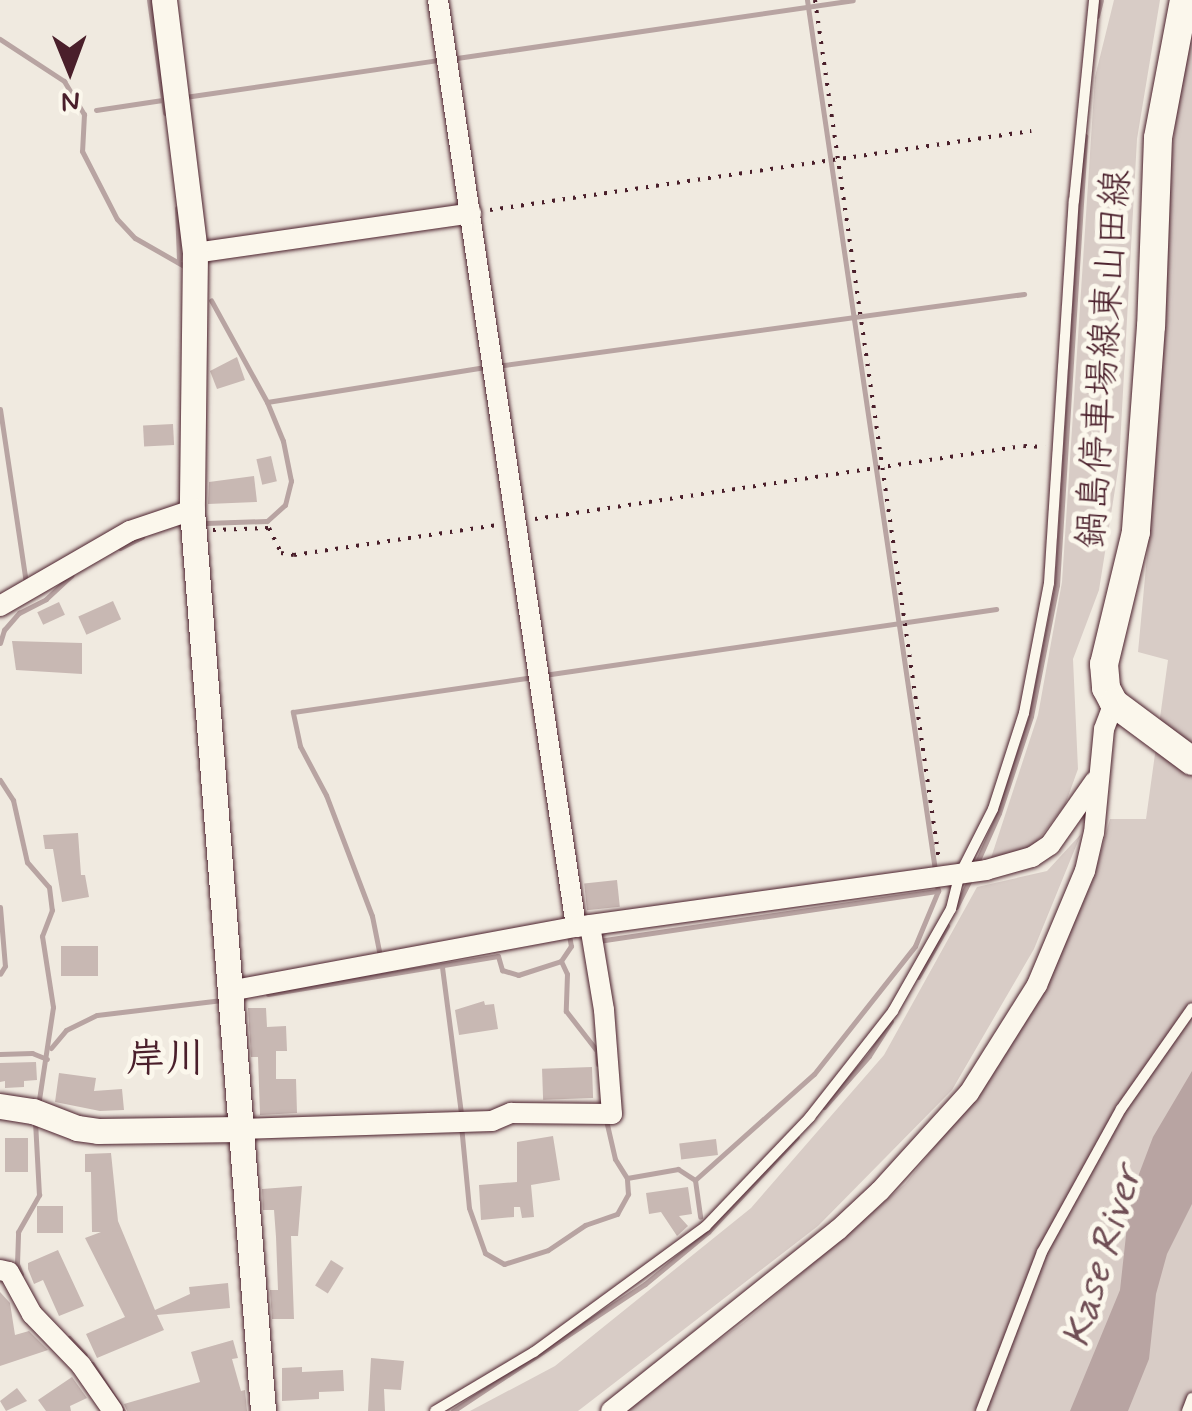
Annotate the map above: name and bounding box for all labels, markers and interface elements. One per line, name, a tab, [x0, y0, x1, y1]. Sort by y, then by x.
north arrow	[20, 20, 120, 120]
text: N	[61, 82, 80, 119]
street label: 鍋島停車場線東山田線	[1069, 168, 1141, 550]
district label: 岸川	[126, 1036, 206, 1084]
water label: Kase River	[1053, 1162, 1153, 1352]

